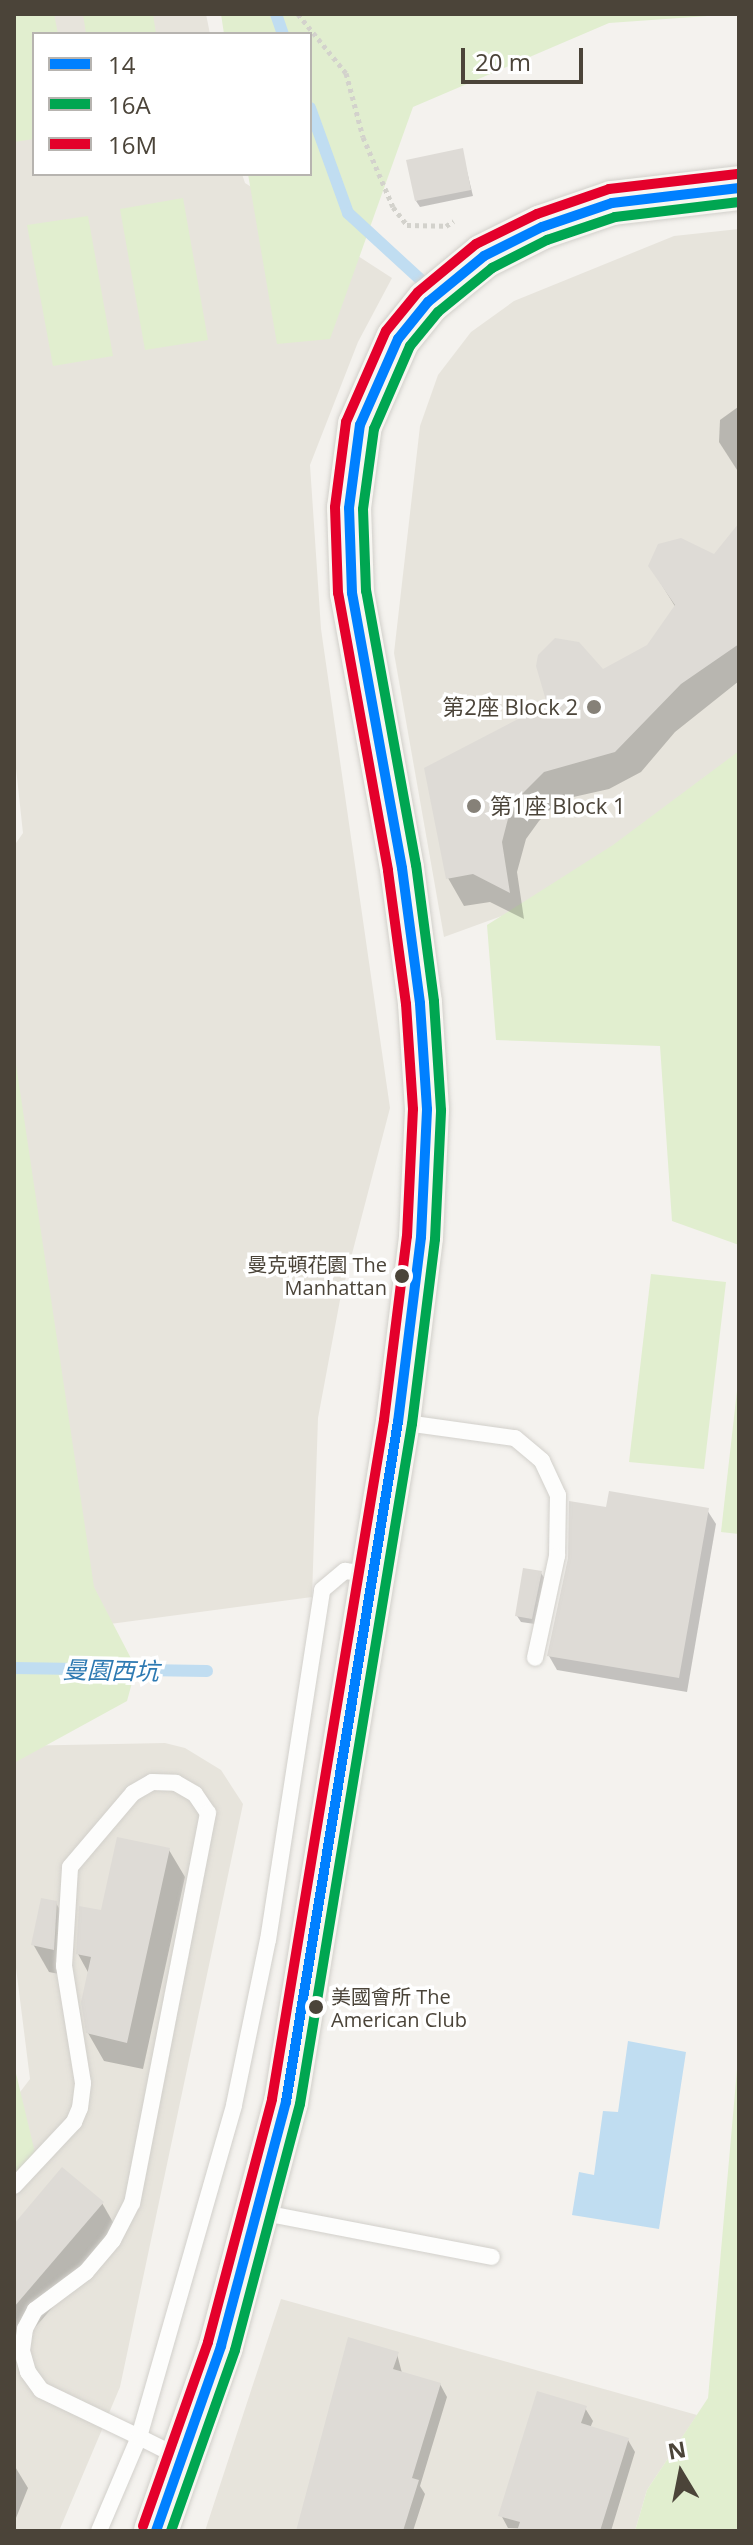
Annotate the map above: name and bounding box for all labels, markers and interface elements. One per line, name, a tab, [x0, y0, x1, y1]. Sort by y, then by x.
legend	[32, 32, 312, 176]
scale bar	[465, 32, 587, 82]
text: 20 m	[475, 45, 531, 78]
text: 14	[108, 48, 135, 81]
text: 16A	[108, 88, 151, 121]
text: 16M	[108, 128, 157, 161]
place label: 第2座 Block 2	[442, 694, 578, 720]
marker: 第2座 Block 2	[585, 698, 603, 716]
place label: 第1座 Block 1	[490, 793, 626, 819]
marker: 第1座 Block 1	[465, 797, 483, 815]
place label: 曼克頓花園 The Manhattan	[247, 1252, 387, 1299]
marker: 曼克頓花園 The Manhattan	[394, 1268, 410, 1284]
water label: 曼園西坑	[63, 1655, 159, 1685]
place label: 美國會所 The American Club	[331, 1984, 467, 2031]
marker: 美國會所 The American Club	[308, 1999, 324, 2015]
north arrow	[641, 2433, 721, 2513]
text: N	[665, 2433, 688, 2466]

